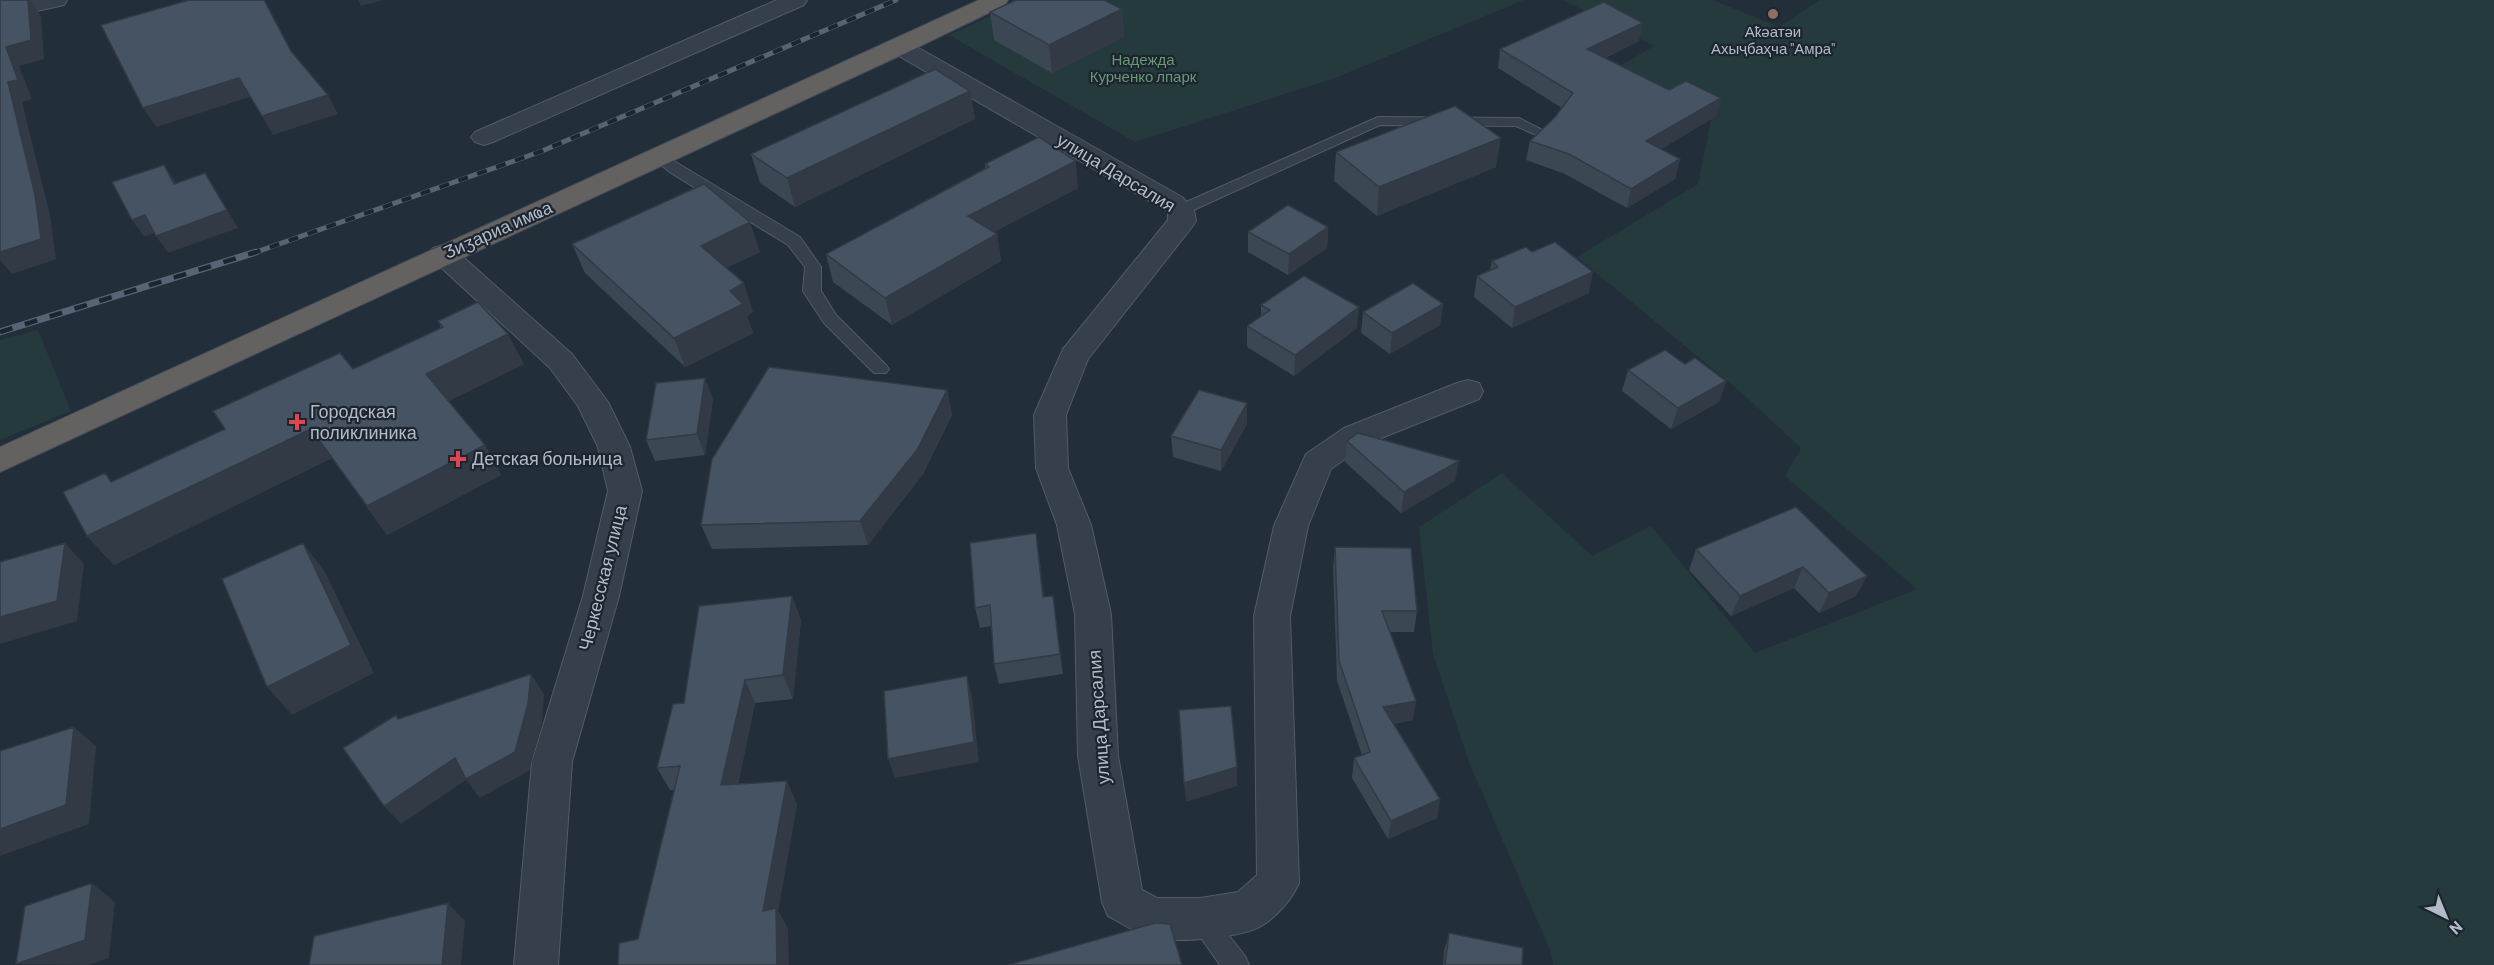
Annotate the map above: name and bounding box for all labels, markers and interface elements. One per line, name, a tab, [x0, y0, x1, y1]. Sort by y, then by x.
marker: Аҟәатәи Ахыҷбаҳча "Амра"	[1766, 7, 1780, 21]
place label: Аҟәатәи Ахыҷбаҳча "Амра"	[1711, 22, 1835, 57]
park label: Надежда Курченко лпарк	[1090, 50, 1197, 85]
street label: улица Дарсалия	[1053, 128, 1180, 216]
street label: Ӡиӡариа имҩа	[440, 195, 556, 263]
place label: Городская поликлиника	[310, 400, 418, 443]
marker: Городская поликлиника	[288, 413, 306, 431]
place label: Детская больница	[472, 447, 623, 469]
marker: Детская больница	[449, 450, 467, 468]
street label: Черкесская улица	[573, 502, 631, 653]
street label: улица Дарсалия	[1082, 649, 1114, 785]
north arrow	[2416, 887, 2476, 947]
text: N	[2446, 918, 2467, 939]

